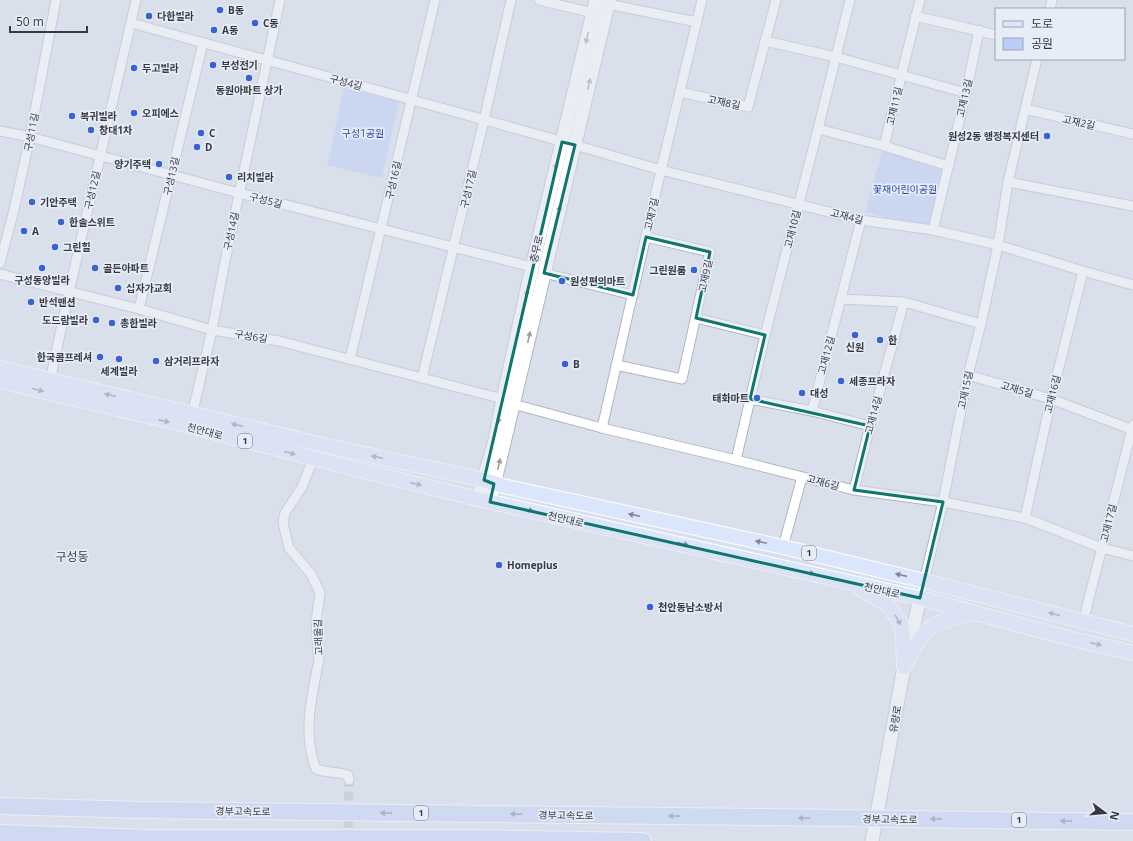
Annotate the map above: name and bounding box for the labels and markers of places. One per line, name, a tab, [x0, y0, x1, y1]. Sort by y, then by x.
place label: B동	[228, 3, 244, 17]
marker: B동	[215, 5, 225, 15]
place label: 다한빌라	[157, 9, 194, 23]
marker: 다한빌라	[144, 11, 154, 21]
place label: C동	[263, 16, 279, 30]
marker: C동	[250, 18, 260, 28]
place label: A동	[222, 23, 238, 37]
marker: A동	[209, 25, 219, 35]
place label: 부성전기	[221, 58, 258, 72]
marker: 부성전기	[208, 60, 218, 70]
place label: 두고빌라	[142, 61, 179, 75]
marker: 두고빌라	[129, 63, 139, 73]
marker: 동원아파트 상가	[244, 73, 254, 83]
place label: 동원아파트 상가	[216, 83, 283, 97]
place label: 오피에스	[142, 106, 179, 120]
marker: 오피에스	[129, 108, 139, 118]
place label: 복귀빌라	[80, 109, 117, 123]
marker: 복귀빌라	[67, 111, 77, 121]
place label: 창대1차	[99, 123, 133, 137]
marker: 창대1차	[86, 125, 96, 135]
place label: C	[209, 126, 216, 140]
marker: C	[196, 128, 206, 138]
place label: 원성2동 행정복지센터	[948, 129, 1039, 143]
marker: 원성2동 행정복지센터	[1042, 131, 1052, 141]
place label: D	[205, 140, 212, 154]
marker: D	[192, 142, 202, 152]
place label: 양기주택	[114, 157, 151, 171]
marker: 양기주택	[154, 159, 164, 169]
place label: 리치빌라	[237, 170, 274, 184]
marker: 리치빌라	[224, 172, 234, 182]
place label: 기안주택	[40, 195, 77, 209]
marker: 기안주택	[27, 197, 37, 207]
place label: 한솔스위트	[69, 215, 115, 229]
marker: 한솔스위트	[56, 217, 66, 227]
place label: A	[32, 224, 39, 238]
marker: A	[19, 226, 29, 236]
place label: 그린힐	[63, 240, 91, 254]
marker: 그린힐	[50, 242, 60, 252]
place label: 골든아파트	[103, 261, 149, 275]
marker: 구성동앙빌라	[37, 263, 47, 273]
marker: 골든아파트	[90, 263, 100, 273]
place label: 그린원룸	[649, 263, 686, 277]
marker: 그린원룸	[689, 265, 699, 275]
place label: 구성동앙빌라	[14, 273, 70, 287]
place label: 원성편의마트	[570, 274, 625, 288]
marker: 원성편의마트	[557, 276, 567, 286]
place label: 십자가교회	[126, 281, 172, 295]
marker: 십자가교회	[113, 283, 123, 293]
place label: 반석맨션	[39, 295, 76, 309]
marker: 반석맨션	[26, 297, 36, 307]
place label: 도드람빌라	[42, 313, 88, 327]
marker: 도드람빌라	[91, 315, 101, 325]
place label: 총한빌라	[120, 316, 157, 330]
marker: 총한빌라	[107, 318, 117, 328]
marker: 신원	[850, 330, 860, 340]
place label: 한	[888, 333, 897, 347]
marker: 한	[875, 335, 885, 345]
place label: 신원	[846, 340, 864, 354]
place label: 한국콤프레셔	[37, 350, 92, 364]
marker: 한국콤프레셔	[95, 352, 105, 362]
marker: 세계빌라	[114, 354, 124, 364]
place label: 삼거리프라자	[164, 354, 220, 368]
marker: 삼거리프라자	[151, 356, 161, 366]
place label: B	[573, 357, 580, 371]
marker: B	[560, 359, 570, 369]
place label: 세계빌라	[101, 364, 137, 378]
place label: 세종프라자	[849, 374, 896, 388]
marker: 세종프라자	[836, 376, 846, 386]
place label: 대성	[810, 386, 828, 400]
marker: 대성	[797, 388, 807, 398]
place label: 태화마트	[712, 391, 749, 405]
marker: 태화마트	[752, 393, 762, 403]
place label: Homeplus	[507, 558, 558, 572]
marker: Homeplus	[494, 560, 504, 570]
place label: 천안동남소방서	[658, 600, 722, 614]
marker: 천안동남소방서	[645, 602, 655, 612]

